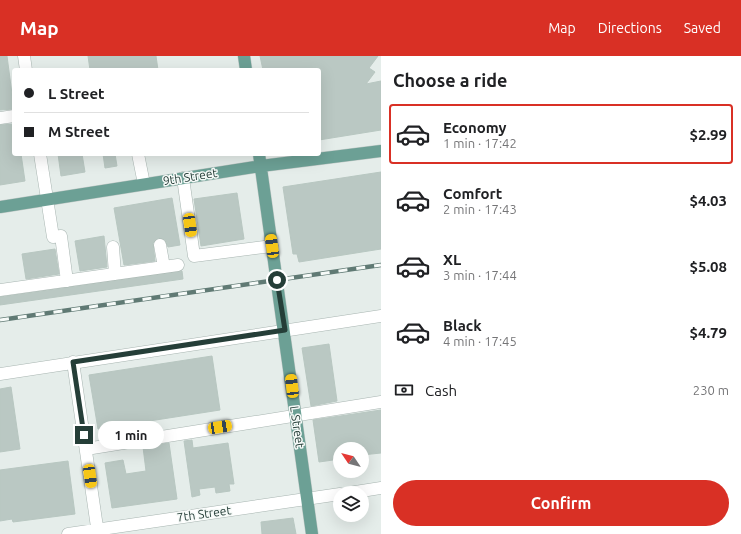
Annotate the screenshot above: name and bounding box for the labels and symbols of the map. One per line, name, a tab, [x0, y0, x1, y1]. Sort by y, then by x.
street label: 9th Street	[162, 166, 218, 187]
car	[182, 212, 198, 238]
car	[264, 233, 280, 259]
route start	[268, 271, 286, 289]
car	[285, 373, 299, 399]
street label: L Street	[288, 405, 307, 449]
car	[207, 419, 233, 435]
callout: 1 min	[98, 421, 164, 449]
route end	[75, 426, 93, 444]
north arrow	[333, 442, 369, 478]
car	[82, 463, 98, 489]
street label: 7th Street	[176, 503, 232, 524]

